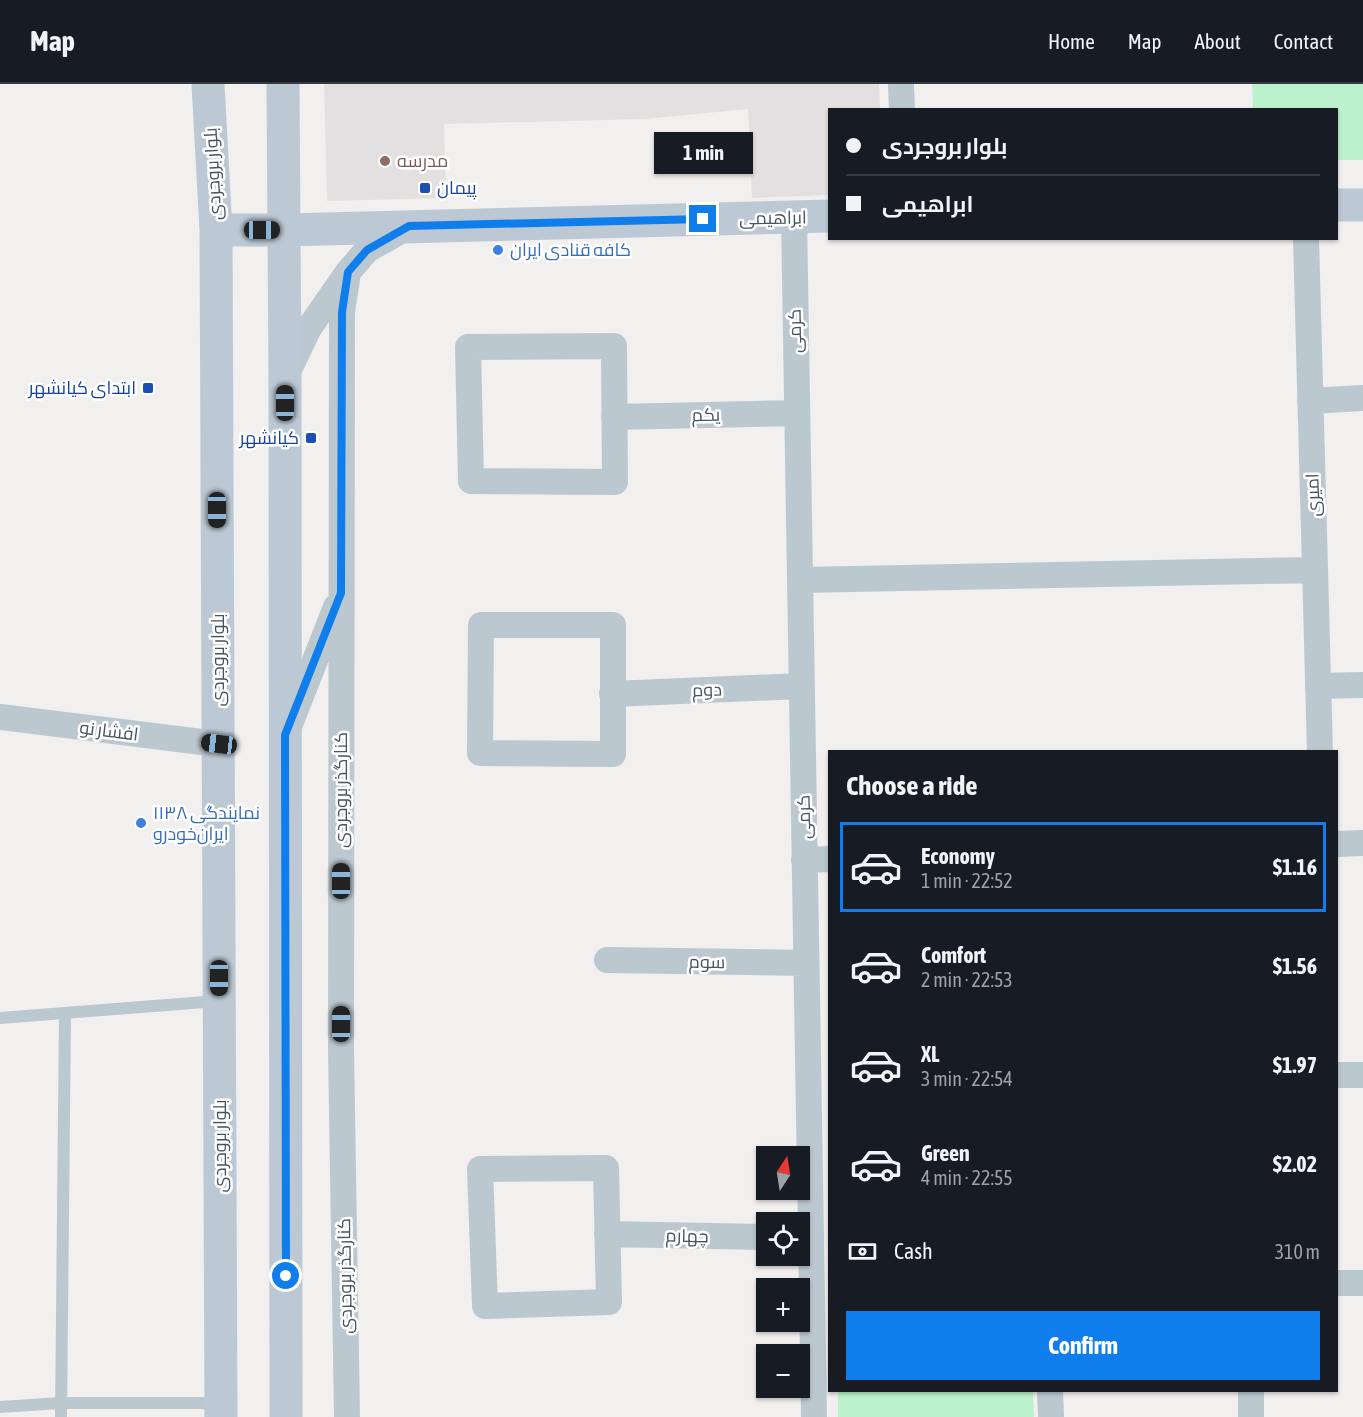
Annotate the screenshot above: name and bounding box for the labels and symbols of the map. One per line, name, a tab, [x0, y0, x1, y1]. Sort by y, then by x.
street label: بلوار بروجردی	[200, 127, 226, 221]
callout: 1 min	[654, 132, 752, 174]
place label: مدرسه	[397, 150, 448, 172]
marker: مدرسه	[378, 154, 392, 168]
place label: پیمان	[437, 177, 477, 200]
marker: پیمان	[418, 181, 432, 195]
route end	[689, 205, 716, 232]
street label: ابراهیمی	[739, 206, 807, 230]
car	[244, 221, 280, 239]
place label: کافه قنادی ایران	[510, 239, 631, 261]
marker: کافه قنادی ایران	[491, 243, 505, 257]
street label: کرمی	[784, 309, 806, 353]
place label: ابتدای کیانشهر	[28, 377, 136, 399]
marker: ابتدای کیانشهر	[141, 381, 155, 395]
car	[276, 385, 294, 421]
street label: یکم	[692, 404, 721, 427]
place label: کیانشهر	[239, 427, 299, 449]
marker: کیانشهر	[304, 431, 318, 445]
street label: امیری	[1301, 473, 1325, 517]
car	[208, 492, 226, 528]
street label: بلوار بروجردی	[207, 613, 229, 707]
street label: دوم	[692, 678, 722, 703]
street label: افشار نو	[78, 716, 140, 746]
street label: کنارگذر بروجردی	[330, 732, 352, 848]
car	[200, 733, 238, 755]
street label: کرمی	[793, 795, 815, 839]
place label: نمایندگی ۱۱۳۸ ایران‌خودرو	[153, 802, 260, 845]
marker: نمایندگی ۱۱۳۸ ایران‌خودرو	[134, 816, 148, 830]
car	[332, 863, 350, 899]
street label: سوم	[689, 951, 725, 974]
car	[210, 960, 228, 996]
car	[332, 1006, 350, 1042]
street label: بلوار بروجردی	[209, 1099, 231, 1193]
north arrow	[756, 1146, 810, 1200]
street label: کنارگذر بروجردی	[333, 1218, 357, 1334]
street label: چهارم	[665, 1225, 709, 1248]
route start	[272, 1262, 299, 1289]

